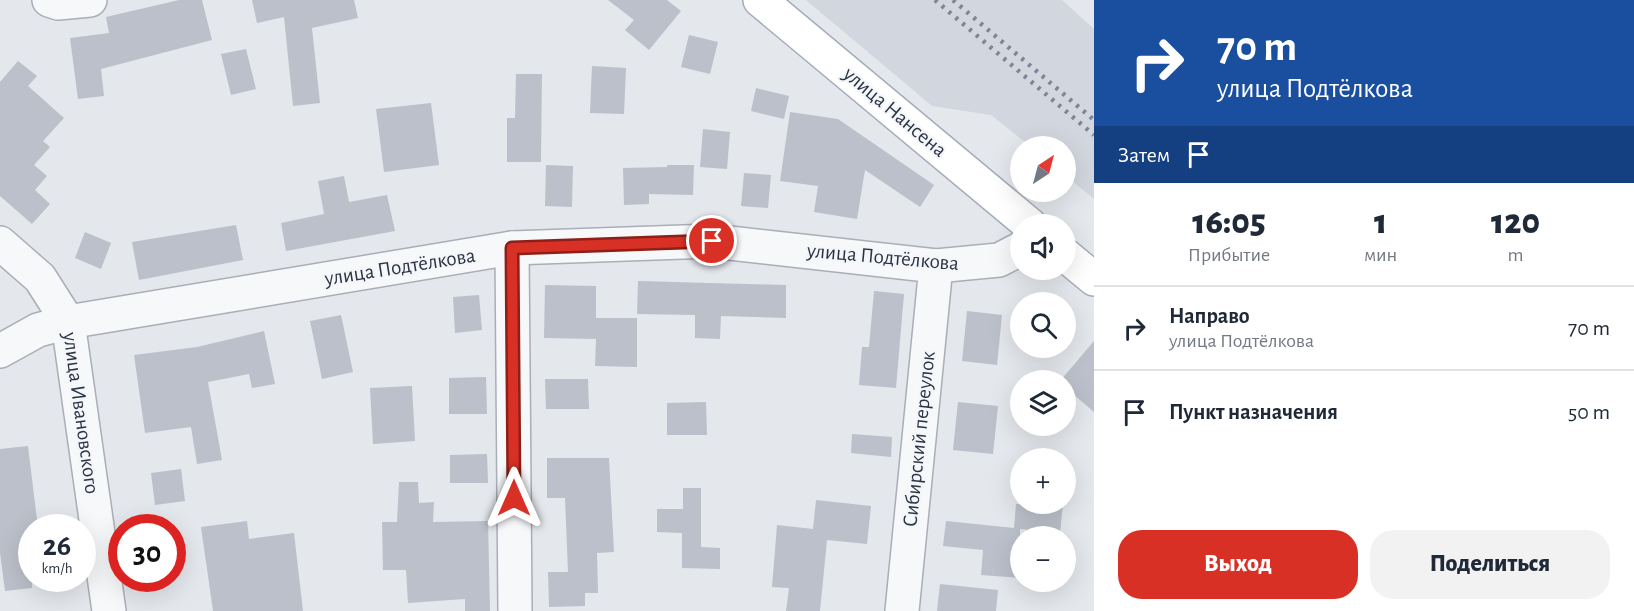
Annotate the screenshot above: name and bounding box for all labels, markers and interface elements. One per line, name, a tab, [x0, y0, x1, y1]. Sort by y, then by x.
icon: right	[1118, 24, 1196, 102]
text: 70 m	[1217, 26, 1297, 68]
street label: улица Нансена	[839, 62, 951, 161]
text: улица Подтёлкова	[1217, 75, 1413, 102]
north arrow	[1010, 136, 1076, 202]
map controls	[1010, 136, 1076, 592]
icon: arrive	[1182, 138, 1215, 171]
text: Затем	[1118, 144, 1170, 166]
text: 16:05	[1192, 204, 1266, 240]
text: 1	[1374, 204, 1387, 240]
text: 120	[1491, 204, 1540, 240]
button: sound	[1010, 214, 1076, 280]
pin	[686, 215, 737, 266]
icon: arrive	[695, 224, 728, 257]
street label: улица Подтёлкова	[805, 240, 960, 274]
street label: улица Подтёлкова	[322, 245, 477, 289]
text: Прибытие	[1188, 245, 1270, 265]
text: мин	[1364, 245, 1397, 265]
text: m	[1508, 245, 1524, 265]
button: search	[1010, 292, 1076, 358]
text: Направо	[1169, 305, 1250, 327]
icon: right	[1118, 312, 1151, 345]
text: 70 m	[1568, 317, 1610, 339]
street label: улица Ивановского	[59, 330, 103, 495]
text: улица Подтёлкова	[1169, 331, 1314, 351]
street label: Сибирский переулок	[899, 350, 939, 528]
button: layers	[1010, 370, 1076, 436]
icon: arrive	[1118, 396, 1151, 429]
text: Пункт назначения	[1169, 401, 1338, 423]
text: 50 m	[1568, 401, 1610, 423]
button: +	[1010, 448, 1076, 514]
position arrow	[482, 466, 546, 530]
speed limit sign: 30	[108, 514, 186, 592]
button: −	[1010, 526, 1076, 592]
button: Выход	[1118, 530, 1358, 599]
button: Поделиться	[1370, 530, 1610, 599]
text: 26	[43, 531, 71, 561]
text: km/h	[42, 561, 72, 576]

